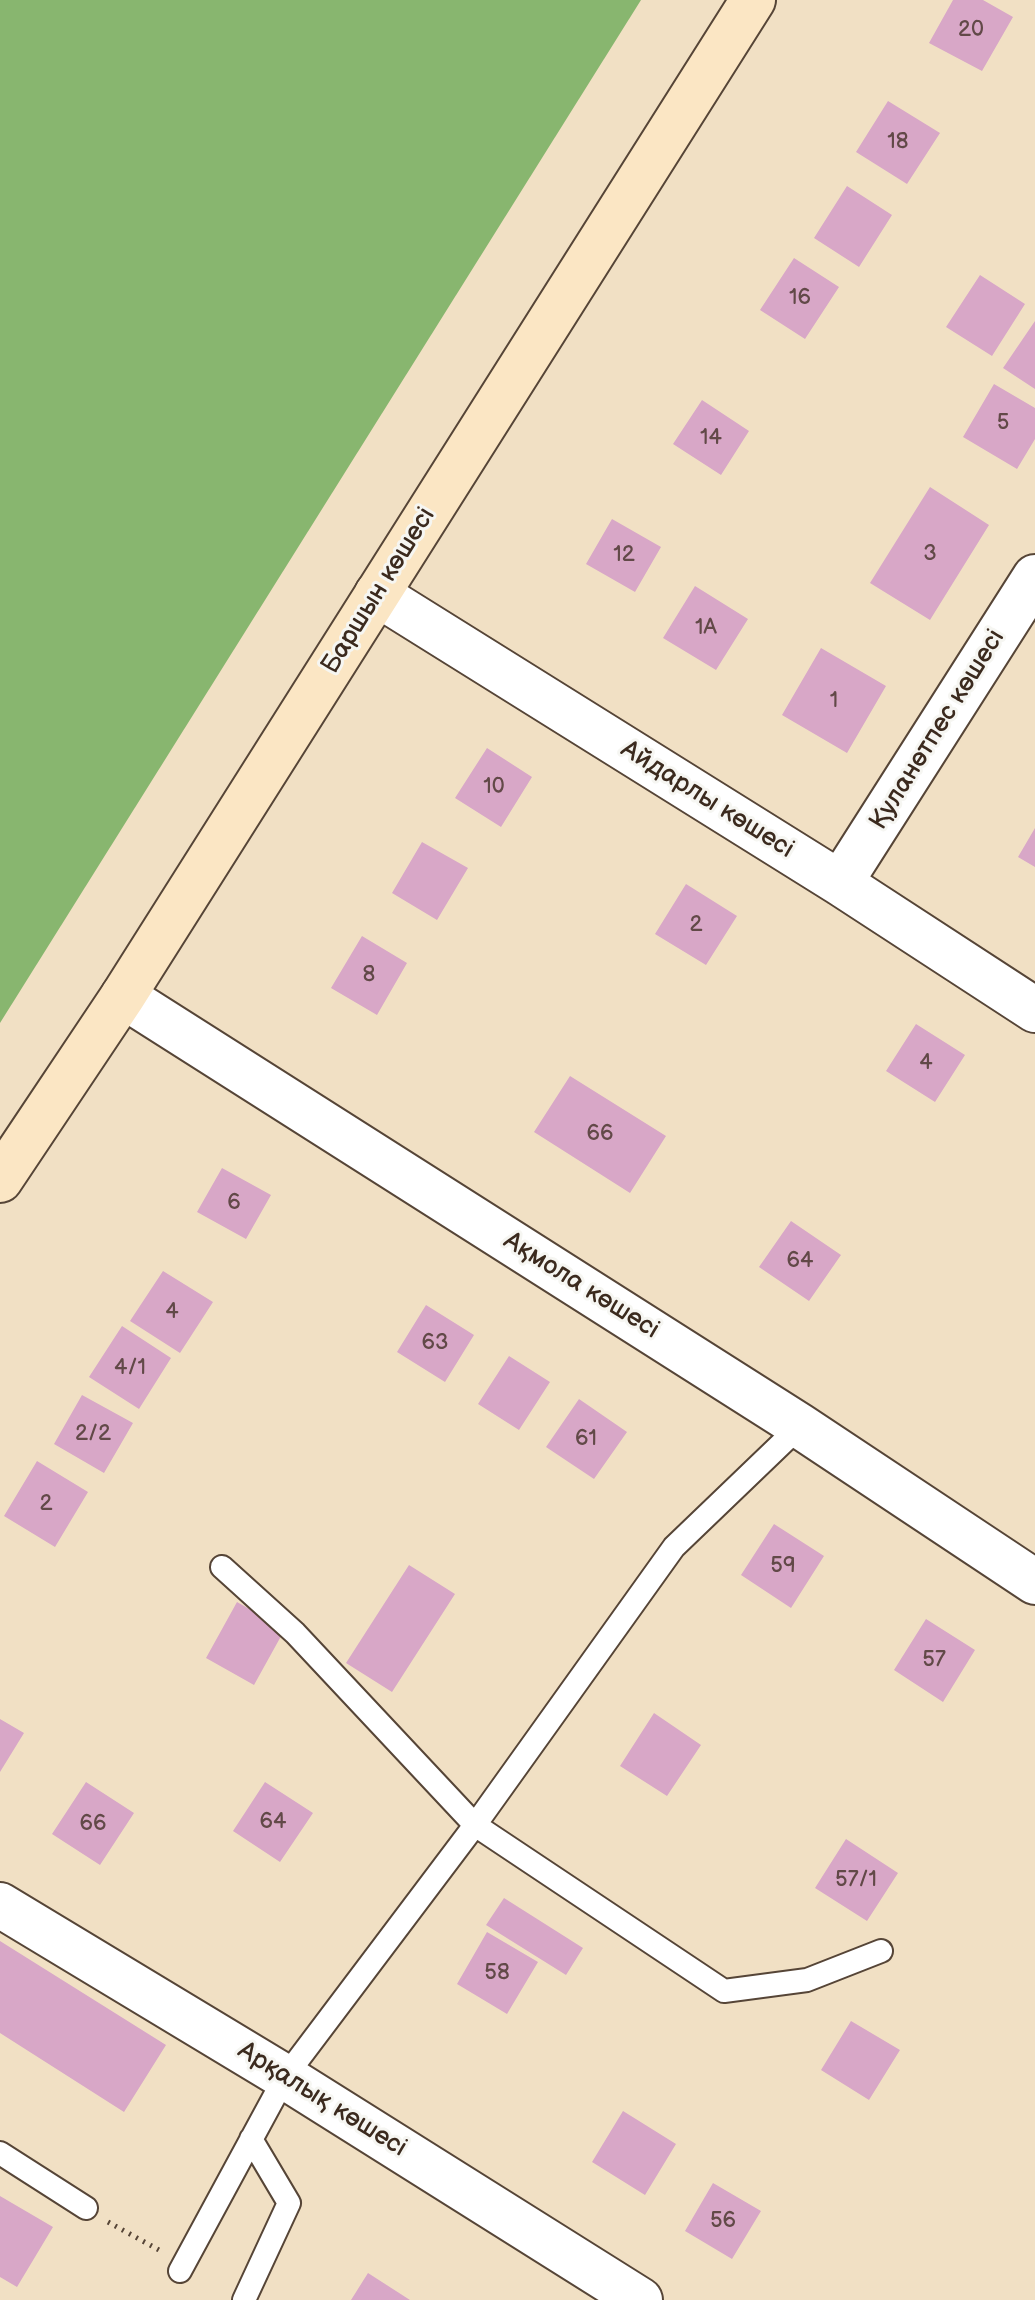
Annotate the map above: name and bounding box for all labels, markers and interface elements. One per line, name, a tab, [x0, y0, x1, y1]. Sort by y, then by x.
house number: 20	[958, 17, 984, 43]
house number: 18	[887, 129, 909, 155]
house number: 16	[789, 285, 811, 311]
house number: 5	[997, 410, 1009, 436]
house number: 14	[700, 425, 722, 451]
street label: Баршын көшесі	[315, 502, 443, 680]
house number: 3	[923, 541, 937, 567]
house number: 12	[613, 542, 635, 568]
house number: 1А	[695, 615, 717, 641]
street label: Қуланөтпес көшесі	[864, 624, 1012, 836]
house number: 1	[830, 688, 838, 714]
street label: Айдарлы көшесі	[615, 734, 799, 866]
house number: 10	[483, 774, 505, 800]
house number: 2	[690, 912, 702, 938]
house number: 8	[363, 962, 375, 988]
house number: 4	[919, 1050, 933, 1076]
house number: 66	[587, 1121, 613, 1147]
house number: 6	[227, 1190, 241, 1216]
street label: Ақмола көшесі	[497, 1226, 665, 1346]
house number: 64	[787, 1248, 813, 1274]
house number: 4	[165, 1299, 179, 1325]
house number: 63	[422, 1330, 448, 1356]
house number: 4/1	[114, 1355, 146, 1381]
house number: 2/2	[75, 1421, 111, 1447]
house number: 61	[575, 1426, 597, 1452]
house number: 2	[40, 1491, 52, 1517]
house number: 59	[770, 1553, 796, 1579]
house number: 57	[922, 1647, 946, 1673]
house number: 64	[260, 1809, 286, 1835]
house number: 66	[80, 1811, 106, 1837]
house number: 57/1	[835, 1867, 877, 1893]
house number: 58	[484, 1960, 510, 1986]
street label: Арқалық көшесі	[232, 2036, 412, 2164]
house number: 56	[710, 2208, 736, 2234]

